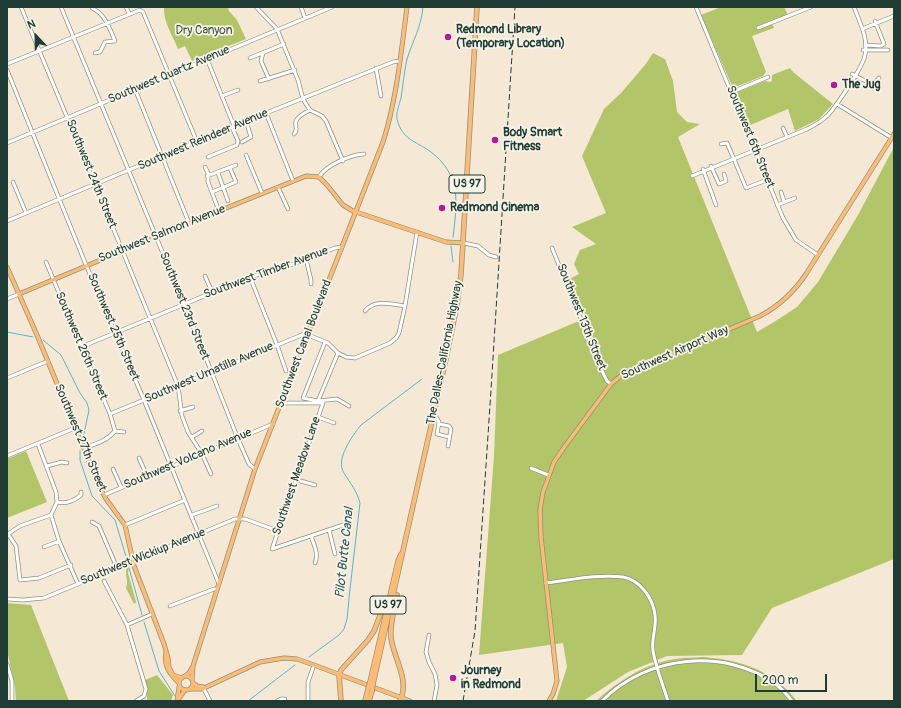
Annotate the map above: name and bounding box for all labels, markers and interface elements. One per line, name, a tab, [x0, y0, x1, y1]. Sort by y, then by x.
north arrow	[16, 16, 56, 56]
text: N	[25, 17, 37, 32]
place label: Redmond Library (Temporary Location)	[456, 23, 565, 51]
park label: Dry Canyon	[176, 24, 232, 38]
marker: Redmond Library (Temporary Location)	[443, 32, 453, 42]
street label: Southwest Quartz Avenue	[106, 43, 232, 107]
place label: The Jug	[842, 78, 881, 92]
marker: The Jug	[829, 80, 839, 90]
street label: Southwest 6th Street	[723, 84, 777, 190]
street label: Southwest Reindeer Avenue	[136, 106, 270, 174]
street label: Southwest 24th Street	[63, 118, 119, 230]
place label: Body Smart Fitness	[503, 126, 562, 154]
marker: Body Smart Fitness	[490, 135, 500, 145]
road number: US 97	[449, 175, 485, 193]
place label: Redmond Cinema	[450, 201, 539, 215]
street label: Southwest Salmon Avenue	[97, 202, 227, 266]
marker: Redmond Cinema	[437, 203, 447, 213]
street label: Southwest Timber Avenue	[202, 244, 330, 302]
street label: Southwest 23rd Street	[156, 250, 212, 362]
street label: Southwest 13th Street	[553, 262, 609, 372]
street label: Southwest 25th Street	[84, 271, 142, 383]
street label: Southwest Canal Boulevard	[273, 278, 335, 410]
street label: The Dalles-California Highway	[424, 280, 466, 426]
street label: Southwest 26th Street	[52, 290, 110, 402]
street label: Southwest Airport Way	[619, 323, 731, 383]
street label: Southwest Umatilla Avenue	[143, 339, 275, 407]
street label: Southwest 27th Street	[51, 382, 109, 494]
street label: Southwest Meadow Lane	[270, 415, 324, 537]
street label: Southwest Volcano Avenue	[122, 426, 254, 492]
water label: Pilot Butte Canal	[332, 507, 358, 599]
street label: Southwest Wickiup Avenue	[78, 525, 208, 589]
road number: US 97	[370, 596, 406, 614]
place label: Journey in Redmond	[461, 664, 521, 692]
scale bar	[757, 666, 829, 692]
marker: Journey in Redmond	[448, 673, 458, 683]
text: 200 m	[762, 673, 798, 688]

